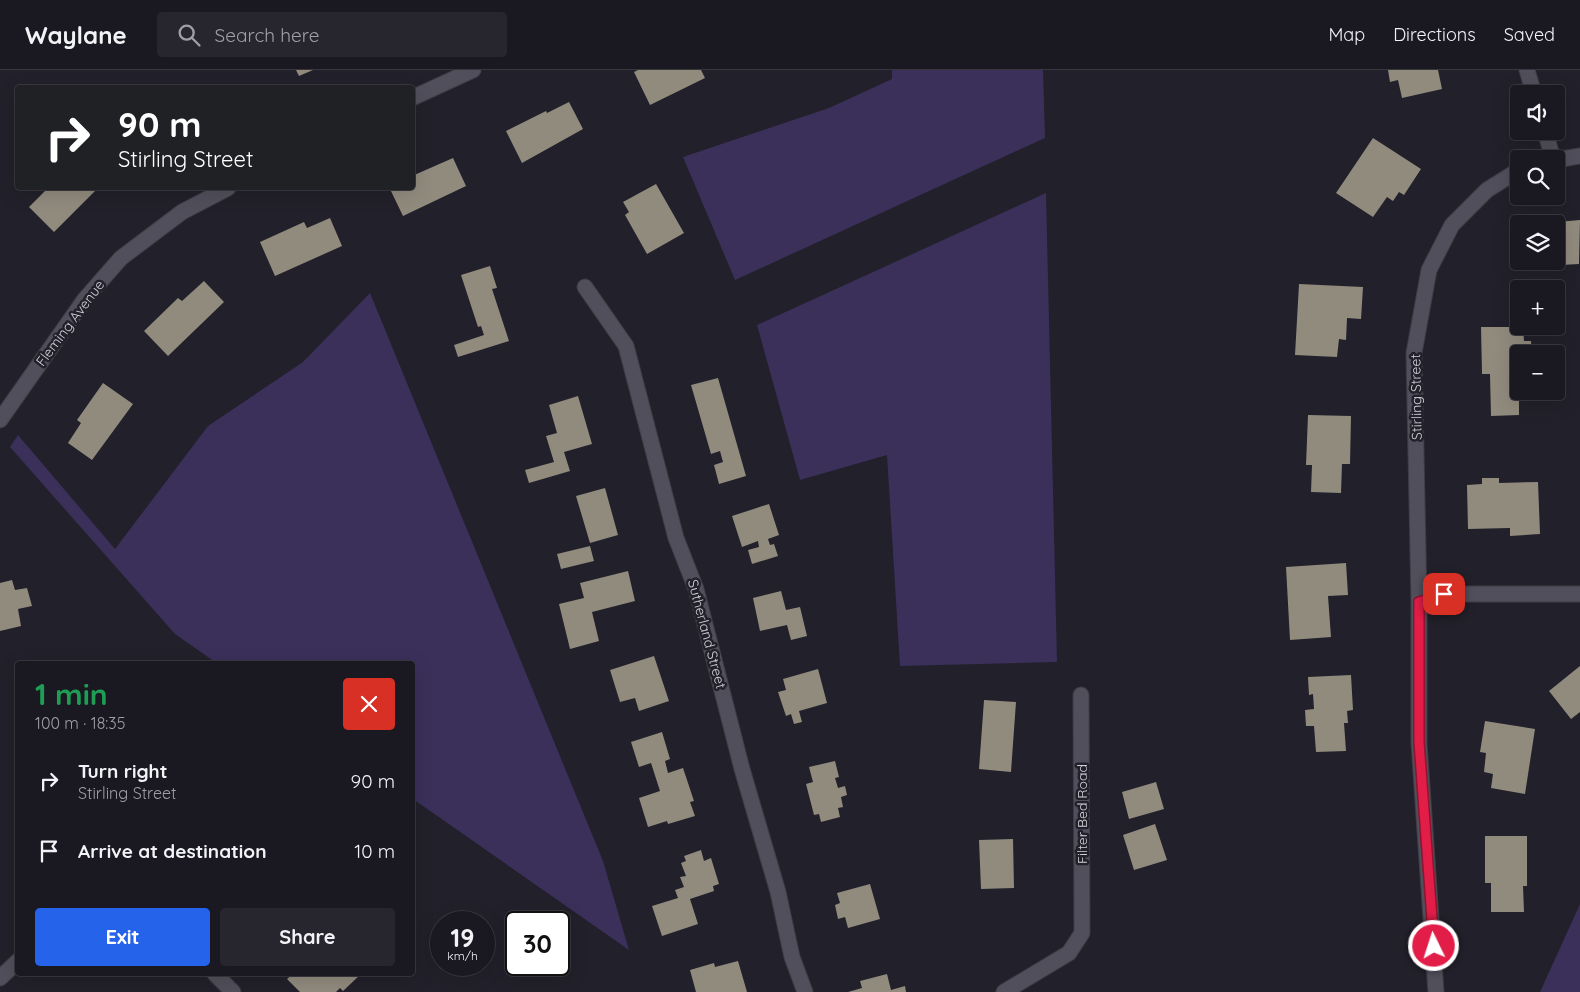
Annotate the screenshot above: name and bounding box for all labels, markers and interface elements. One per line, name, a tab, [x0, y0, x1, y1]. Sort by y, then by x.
search box	[157, 12, 507, 57]
text: Waylane	[25, 20, 127, 50]
icon: search	[175, 21, 203, 49]
text: Search here	[215, 23, 319, 47]
text: Map	[1328, 23, 1365, 46]
text: Directions	[1393, 23, 1476, 46]
text: Saved	[1504, 23, 1555, 46]
map controls	[1510, 85, 1565, 400]
button: sound	[1510, 85, 1565, 140]
text: 90 m	[118, 102, 201, 146]
icon: right	[35, 105, 100, 170]
text: Stirling Street	[118, 145, 253, 173]
button: search	[1510, 150, 1565, 205]
button: layers	[1510, 215, 1565, 270]
street label: Fleming Avenue	[32, 276, 108, 370]
button: +	[1510, 280, 1565, 335]
button: −	[1510, 345, 1565, 400]
street label: Stirling Street	[1406, 354, 1426, 440]
pin	[1423, 573, 1465, 615]
street label: Sutherland Street	[684, 577, 730, 691]
icon: arrive	[1430, 580, 1458, 608]
text: 1 min	[35, 675, 108, 713]
button: close	[343, 678, 395, 730]
text: 100 m · 18:35	[35, 713, 125, 733]
text: Turn right	[78, 759, 167, 783]
street label: Filter Bed Road	[1073, 764, 1091, 864]
icon: right	[35, 767, 63, 795]
text: 90 m	[351, 769, 395, 793]
text: Stirling Street	[78, 783, 176, 803]
icon: arrive	[35, 837, 63, 865]
text: Arrive at destination	[78, 839, 267, 863]
text: 10 m	[354, 839, 395, 863]
button: Exit	[35, 908, 210, 966]
button: Share	[220, 908, 395, 966]
speed limit sign: 30	[505, 911, 570, 976]
position arrow	[1407, 919, 1459, 971]
text: 19	[451, 922, 474, 953]
text: km/h	[447, 948, 478, 963]

